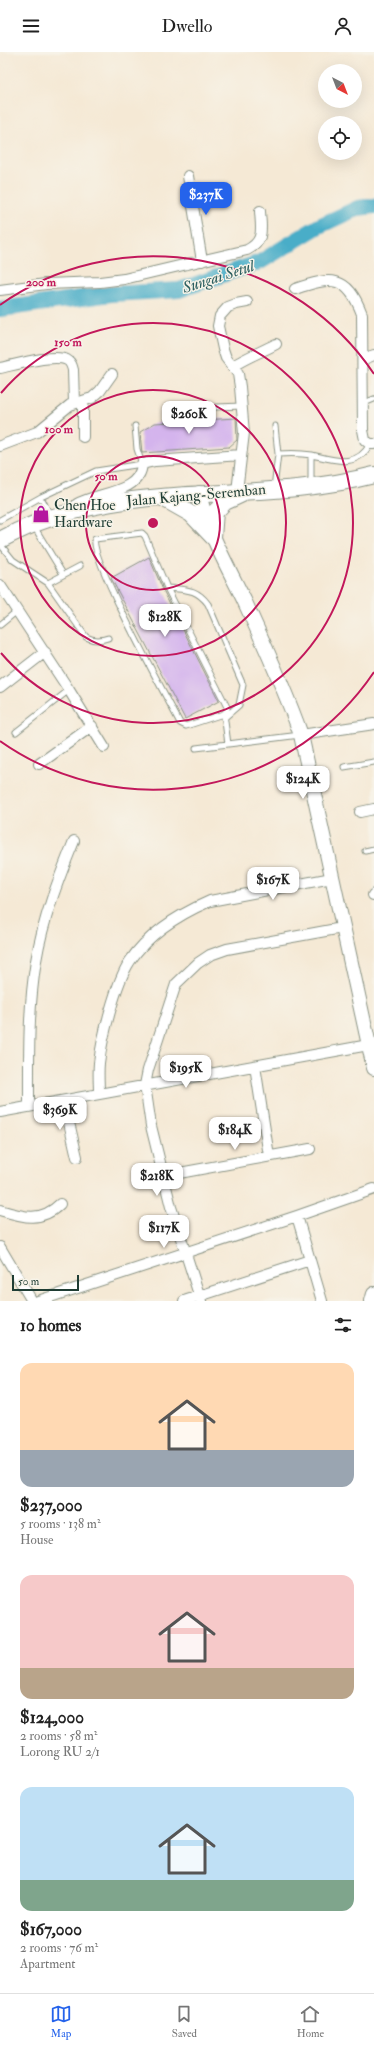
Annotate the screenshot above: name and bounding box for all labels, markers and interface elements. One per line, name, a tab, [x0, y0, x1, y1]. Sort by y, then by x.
icon: menu	[20, 15, 42, 37]
text: Dwello	[162, 15, 212, 38]
icon: person	[332, 15, 354, 37]
north arrow	[318, 64, 362, 108]
map controls	[318, 64, 362, 160]
button: locate	[318, 116, 362, 160]
pin: $237K	[178, 182, 234, 216]
text: $237K	[189, 187, 223, 203]
water label: Sungai Setul	[179, 256, 258, 298]
text: 200 m	[26, 275, 57, 290]
text: 150 m	[54, 335, 82, 350]
pin: $260K	[161, 401, 217, 435]
text: $260K	[171, 406, 207, 422]
text: 100 m	[45, 422, 74, 437]
text: 50 m	[94, 469, 118, 484]
street label: Jalan Kajang-Seremban	[125, 480, 267, 512]
place label: Chen Hoe Hardware	[54, 496, 116, 532]
shop icon: Chen Hoe Hardware	[31, 504, 51, 524]
centre of rings	[146, 516, 160, 530]
pin: $128K	[137, 604, 193, 638]
text: $128K	[148, 609, 182, 625]
pin: $124K	[275, 766, 331, 800]
text: $124K	[286, 771, 320, 787]
pin: $167K	[245, 867, 301, 901]
text: $167K	[256, 872, 290, 888]
pin: $195K	[158, 1055, 214, 1089]
text: $195K	[169, 1060, 203, 1076]
pin: $369K	[32, 1097, 88, 1131]
text: $369K	[43, 1102, 77, 1118]
pin: $184K	[207, 1117, 263, 1151]
text: $184K	[218, 1122, 252, 1138]
pin: $218K	[129, 1163, 185, 1197]
text: $218K	[140, 1168, 174, 1184]
pin: $117K	[136, 1215, 192, 1249]
text: $117K	[148, 1220, 180, 1236]
scale bar	[12, 1273, 79, 1292]
text: 50 m	[18, 1275, 39, 1288]
icon: filters	[332, 1314, 354, 1336]
text: 10 homes	[20, 1315, 81, 1336]
icon: home	[151, 1389, 223, 1461]
text: $237,000	[20, 1495, 82, 1516]
text: 5 rooms · 138 m²	[20, 1516, 101, 1532]
text: House	[20, 1532, 53, 1548]
icon: home	[151, 1601, 223, 1673]
text: $124,000	[20, 1707, 84, 1728]
text: 2 rooms · 58 m²	[20, 1728, 98, 1744]
text: Lorong RU 2/1	[20, 1744, 100, 1760]
icon: home	[151, 1813, 223, 1885]
text: $167,000	[20, 1919, 82, 1940]
text: 2 rooms · 76 m²	[20, 1940, 98, 1956]
text: Apartment	[20, 1956, 76, 1972]
tab: Map	[50, 2003, 72, 2040]
tab: Saved	[172, 2003, 197, 2040]
tab: Home	[297, 2003, 324, 2040]

